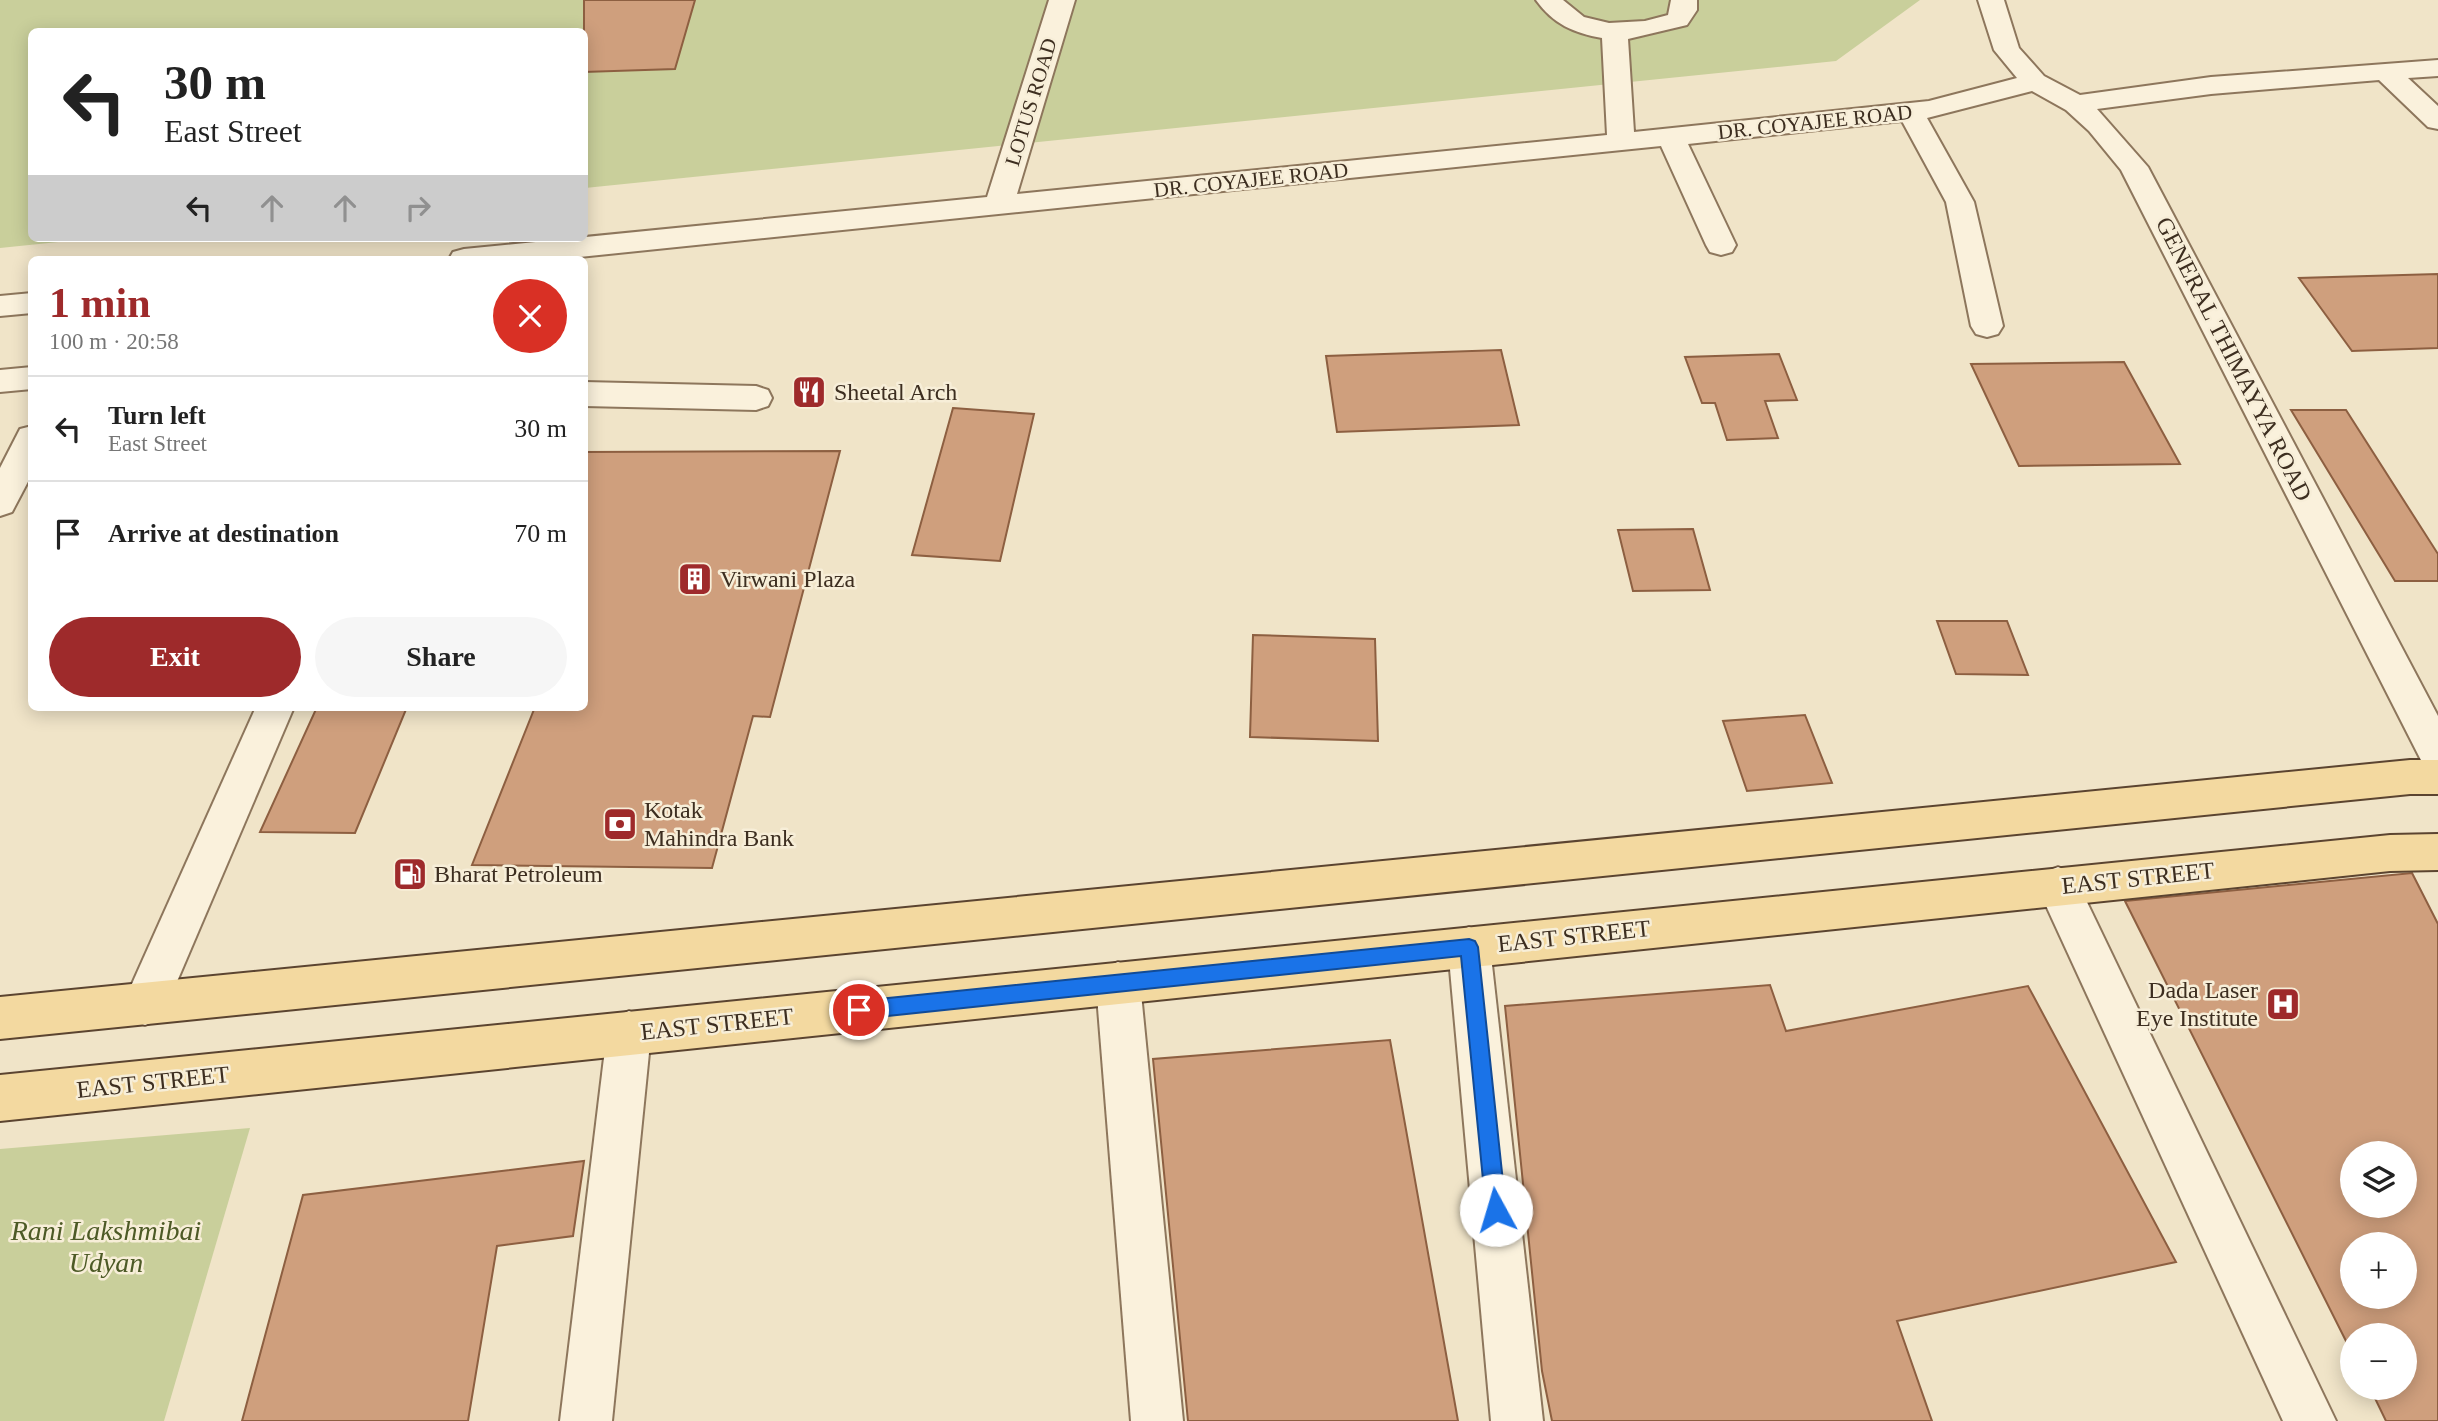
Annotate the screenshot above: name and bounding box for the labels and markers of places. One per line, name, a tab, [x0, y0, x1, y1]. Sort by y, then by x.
restaurant icon: Sheetal Arch	[790, 373, 828, 411]
place label: Sheetal Arch	[834, 379, 957, 405]
building icon: Virwani Plaza	[676, 560, 714, 598]
place label: Virwani Plaza	[720, 566, 856, 592]
place label: Kotak Mahindra Bank	[644, 797, 794, 851]
bank icon: Kotak Mahindra Bank	[601, 805, 639, 843]
fuel station icon: Bharat Petroleum	[391, 855, 429, 893]
place label: Bharat Petroleum	[434, 861, 603, 887]
place label: Dada Laser Eye Institute	[2136, 977, 2258, 1031]
pin	[829, 980, 889, 1040]
hospital icon: Dada Laser Eye Institute	[2264, 985, 2302, 1023]

